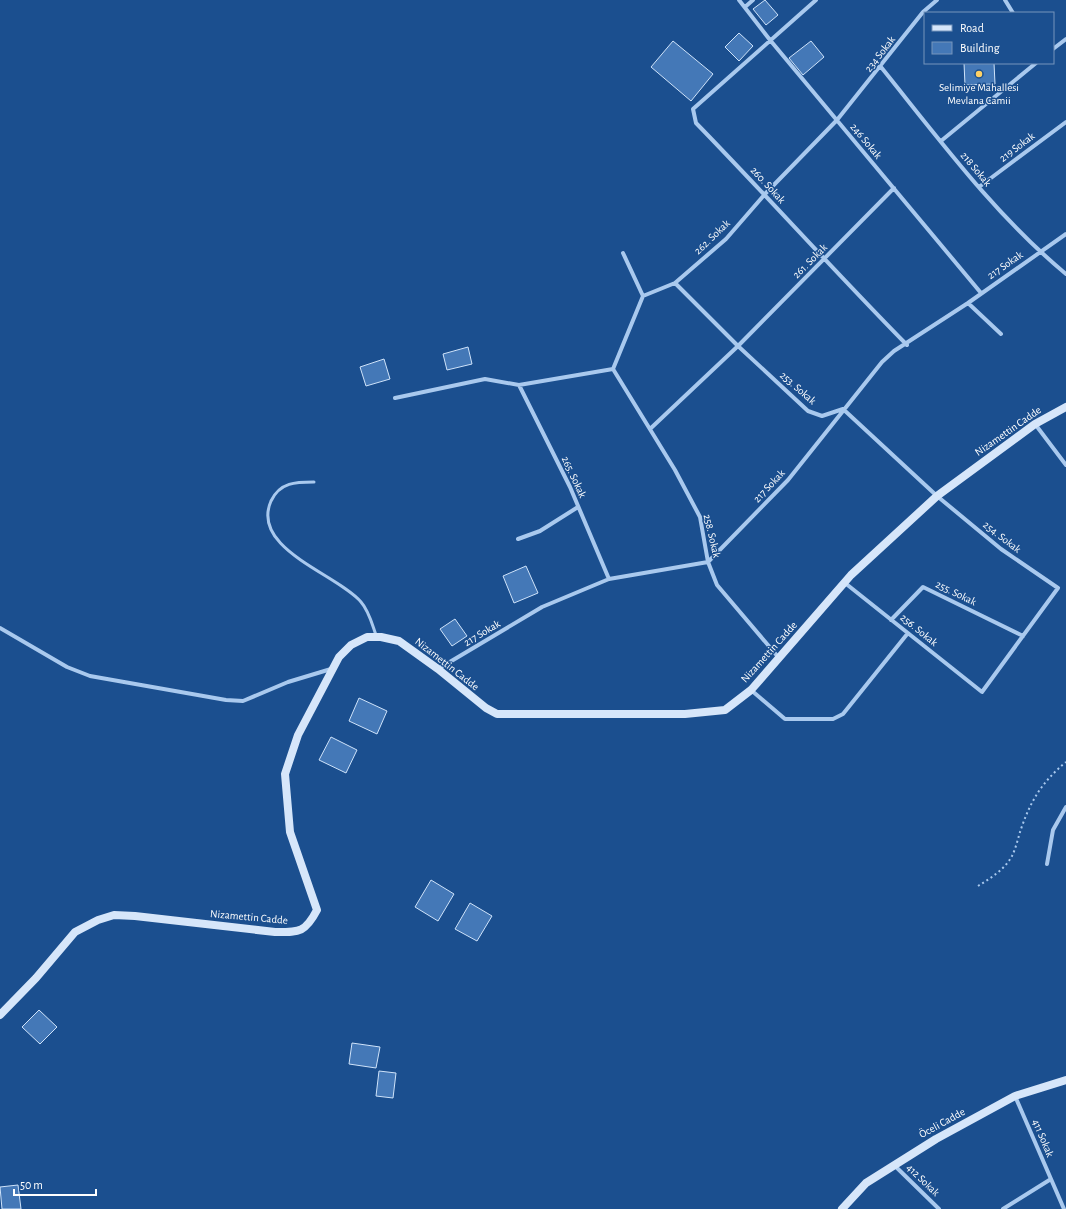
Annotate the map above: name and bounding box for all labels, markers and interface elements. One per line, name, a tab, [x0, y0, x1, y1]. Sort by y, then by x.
legend	[924, 12, 1054, 64]
text: Road	[960, 22, 984, 34]
street label: 234 Sokak	[863, 34, 897, 74]
text: Building	[960, 42, 1000, 54]
marker: Selimiye Mahallesi Mevlana Camii	[974, 69, 984, 79]
place label: Selimiye Mahallesi Mevlana Camii	[939, 82, 1019, 106]
street label: 246 Sokak	[848, 121, 884, 161]
street label: 219 Sokak	[997, 130, 1037, 164]
street label: 218 Sokak	[959, 150, 993, 188]
street label: 260. Sokak	[748, 165, 788, 205]
street label: 262. Sokak	[692, 217, 732, 257]
street label: 261. Sokak	[791, 242, 829, 280]
street label: 217 Sokak	[985, 249, 1025, 281]
street label: 253. Sokak	[778, 369, 818, 407]
street label: Nizamettin Cadde	[973, 404, 1043, 458]
street label: 265. Sokak	[560, 455, 588, 499]
street label: 217 Sokak	[751, 467, 787, 505]
street label: 258. Sokak	[702, 513, 722, 559]
street label: 254. Sokak	[981, 519, 1023, 555]
street label: 255. Sokak	[934, 578, 978, 608]
street label: 256. Sokak	[898, 612, 940, 648]
street label: 217 Sokak	[462, 618, 502, 648]
street label: Nizamettin Cadde	[739, 619, 799, 685]
street label: Nizamettin Cadde	[413, 636, 481, 692]
street label: Nizamettin Cadde	[210, 908, 288, 926]
street label: Öceli Cadde	[917, 1106, 967, 1140]
street label: 411 Sokak	[1030, 1117, 1056, 1159]
street label: 412 Sokak	[904, 1162, 942, 1198]
scale bar	[14, 1171, 96, 1197]
text: 50 m	[20, 1179, 43, 1191]

